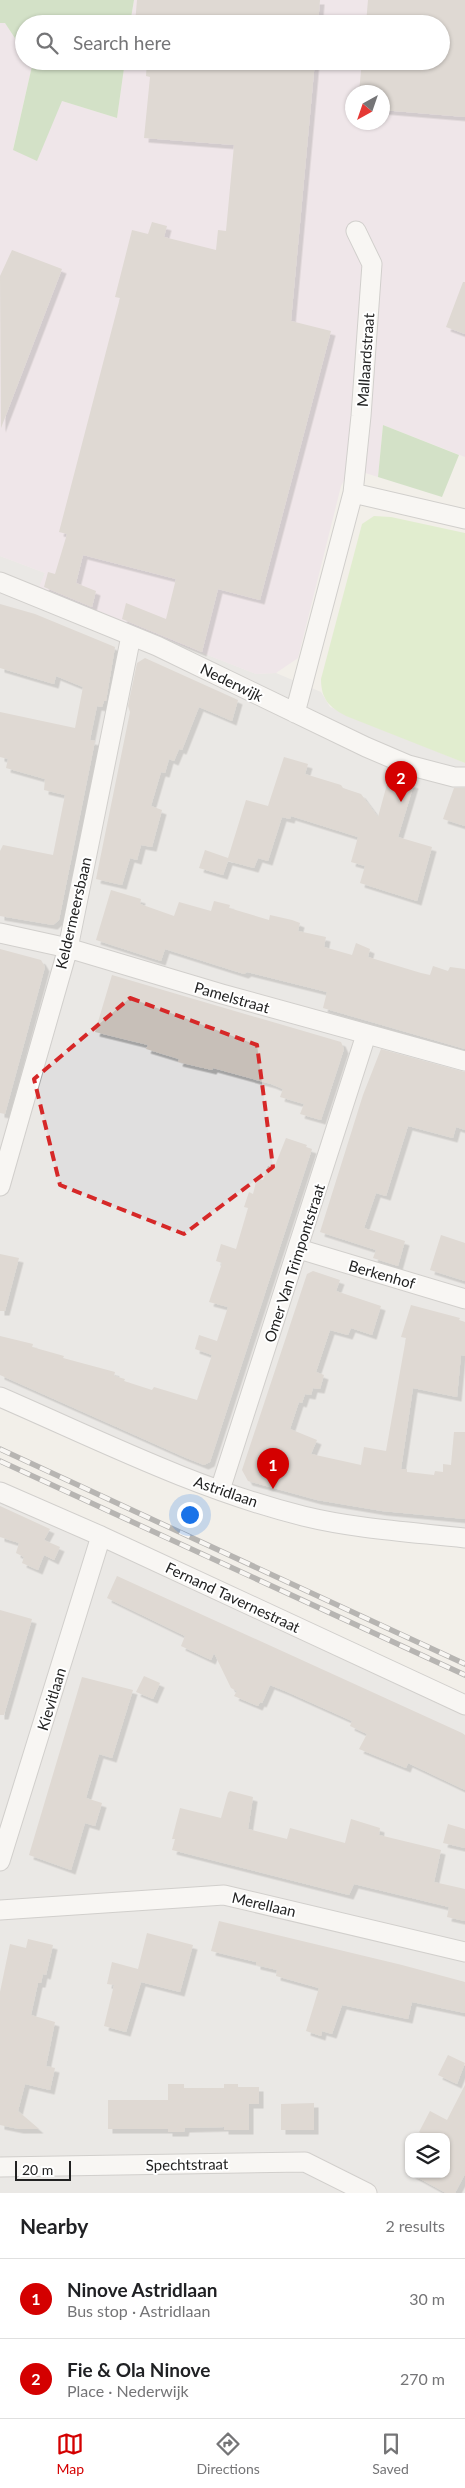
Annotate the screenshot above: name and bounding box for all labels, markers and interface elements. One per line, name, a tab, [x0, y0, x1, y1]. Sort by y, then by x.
search box	[15, 15, 450, 70]
icon: search	[33, 29, 61, 57]
text: Search here	[73, 31, 171, 54]
north arrow	[345, 85, 390, 130]
street label: Mallaardstraat	[353, 312, 377, 408]
street label: Nederwijk	[198, 659, 267, 705]
pin: 2	[385, 761, 417, 802]
street label: Keldermeersbaan	[51, 855, 95, 971]
street label: Pamelstraat	[192, 978, 272, 1016]
street label: Omer Van Trimpontstraat	[260, 1181, 328, 1344]
street label: Berkenhof	[347, 1256, 418, 1292]
pin: 1	[257, 1448, 289, 1489]
street label: Astridlaan	[192, 1472, 260, 1510]
your location	[177, 1502, 203, 1528]
street label: Fernand Tavernestraat	[163, 1558, 304, 1636]
street label: Kievitlaan	[33, 1665, 69, 1733]
street label: Merellaan	[230, 1888, 298, 1920]
map controls	[405, 2133, 450, 2178]
button: layers	[405, 2133, 450, 2178]
street label: Spechtstraat	[146, 2154, 229, 2174]
scale bar	[15, 2158, 71, 2181]
text: 20 m	[22, 2161, 53, 2178]
text: Nearby	[20, 2213, 88, 2238]
text: 2 results	[385, 2216, 445, 2235]
text: Ninove Astridlaan	[67, 2278, 218, 2301]
text: 1	[31, 2289, 41, 2308]
text: 30 m	[409, 2289, 445, 2308]
text: Bus stop · Astridlaan	[67, 2301, 210, 2320]
text: Fie & Ola Ninove	[67, 2358, 210, 2381]
text: 2	[31, 2369, 41, 2388]
text: 270 m	[400, 2369, 445, 2388]
text: Place · Nederwijk	[67, 2381, 189, 2400]
tab: Map	[56, 2430, 84, 2477]
tab: Directions	[197, 2430, 260, 2477]
tab: Saved	[372, 2430, 409, 2477]

